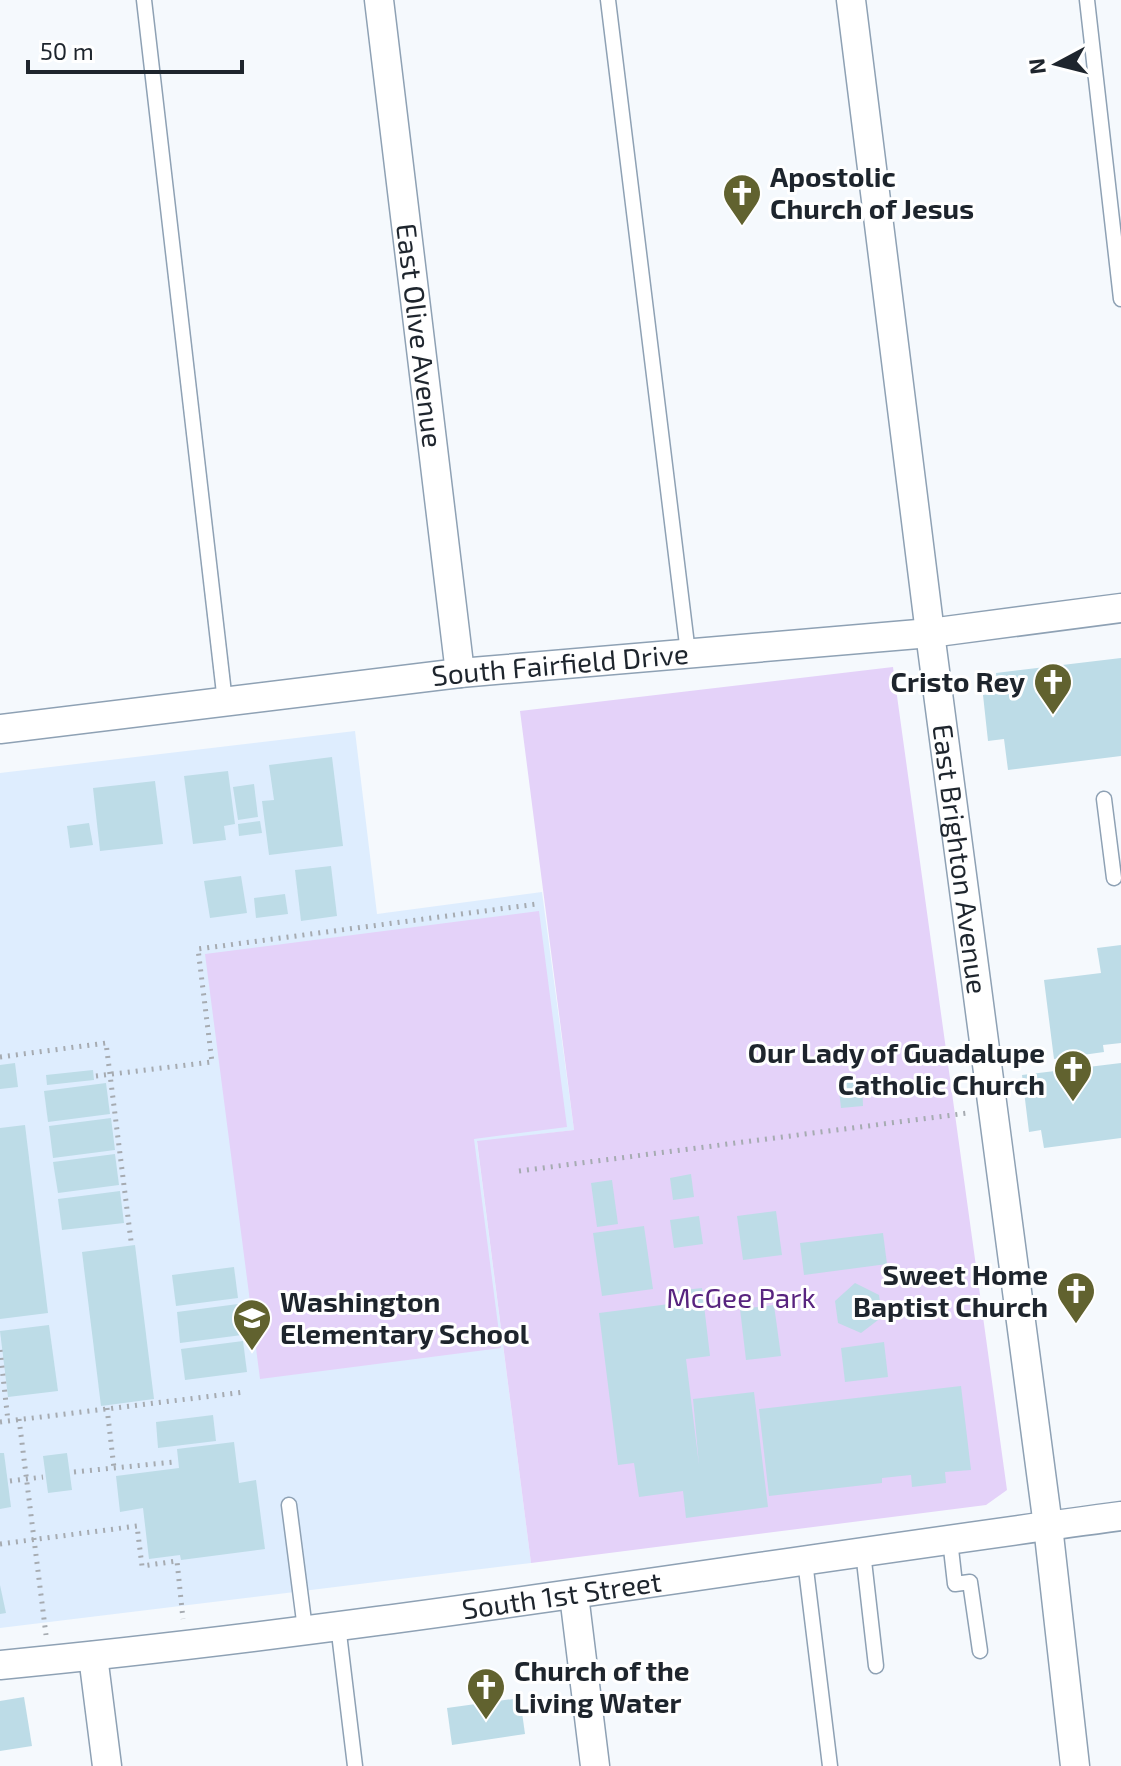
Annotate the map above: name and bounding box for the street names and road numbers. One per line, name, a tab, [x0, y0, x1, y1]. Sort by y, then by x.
street label: East Olive Avenue	[390, 222, 451, 449]
street label: South Fairfield Drive	[430, 636, 690, 692]
street label: East Brighton Avenue	[926, 722, 996, 996]
street label: South 1st Street	[460, 1564, 663, 1625]

